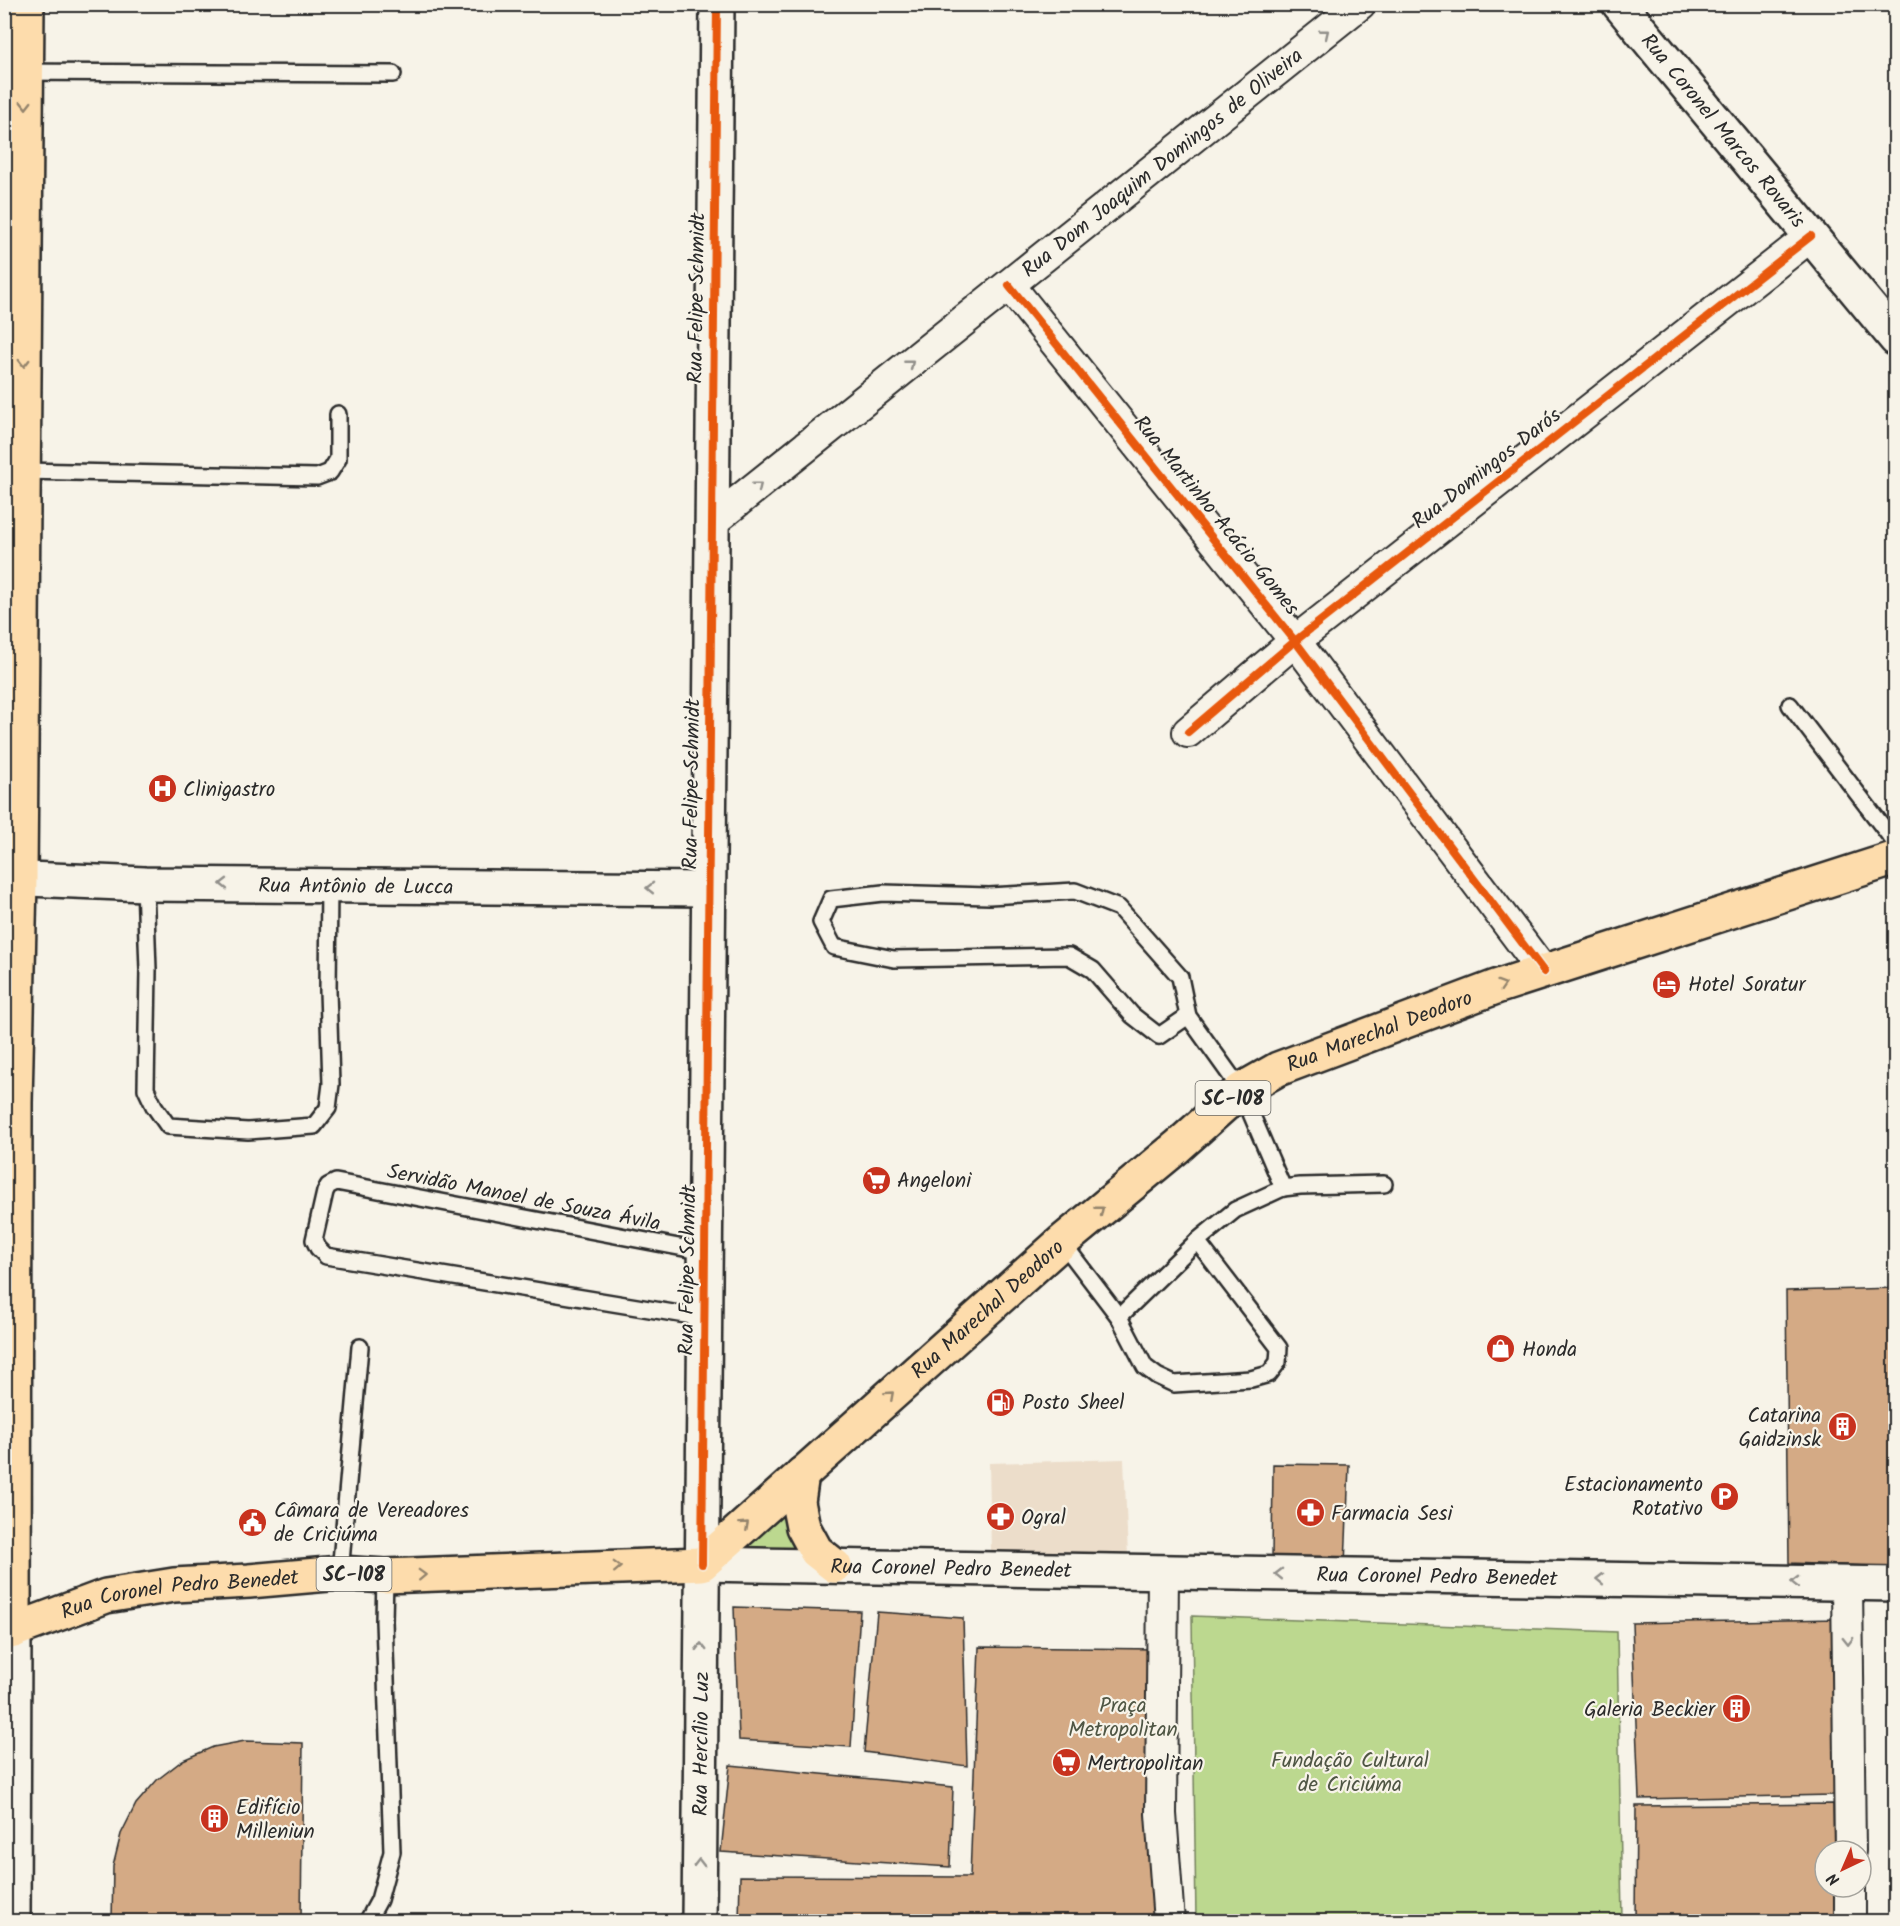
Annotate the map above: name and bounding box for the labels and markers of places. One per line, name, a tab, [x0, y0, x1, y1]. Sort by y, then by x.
hospital icon: Clinigastro	[146, 773, 178, 805]
place label: Clinigastro	[183, 774, 275, 807]
hotel icon: Hotel Soratur	[1651, 968, 1683, 1000]
place label: Hotel Soratur	[1688, 969, 1806, 1002]
supermarket icon: Angeloni	[860, 1164, 892, 1196]
place label: Angeloni	[897, 1165, 972, 1198]
shop icon: Honda	[1485, 1333, 1517, 1365]
place label: Honda	[1522, 1334, 1577, 1367]
fuel station icon: Posto Sheel	[985, 1386, 1017, 1418]
place label: Posto Sheel	[1022, 1387, 1124, 1420]
place label: Catarina Gaidzinsk	[1739, 1400, 1821, 1457]
building icon: Catarina Gaidzinsk	[1826, 1411, 1858, 1443]
place label: Estacionamento Rotativo	[1564, 1469, 1703, 1526]
parking icon: Estacionamento Rotativo	[1708, 1480, 1740, 1512]
place label: Câmara de Vereadores de Criciúma	[274, 1495, 469, 1552]
pharmacy icon: Farmacia Sesi	[1294, 1497, 1326, 1529]
place label: Farmacia Sesi	[1331, 1498, 1454, 1531]
pharmacy icon: Ogral	[984, 1501, 1016, 1533]
place label: Ogral	[1021, 1502, 1066, 1535]
public building icon: Câmara de Vereadores de Criciúma	[237, 1506, 269, 1538]
building icon: Galeria Beckier	[1720, 1693, 1752, 1725]
place label: Galeria Beckier	[1584, 1694, 1716, 1727]
supermarket icon: Mertropolitan	[1050, 1747, 1082, 1779]
place label: Mertropolitan	[1087, 1748, 1203, 1781]
place label: Edifício Milleniun	[236, 1792, 315, 1849]
building icon: Edifício Milleniun	[199, 1803, 231, 1835]

